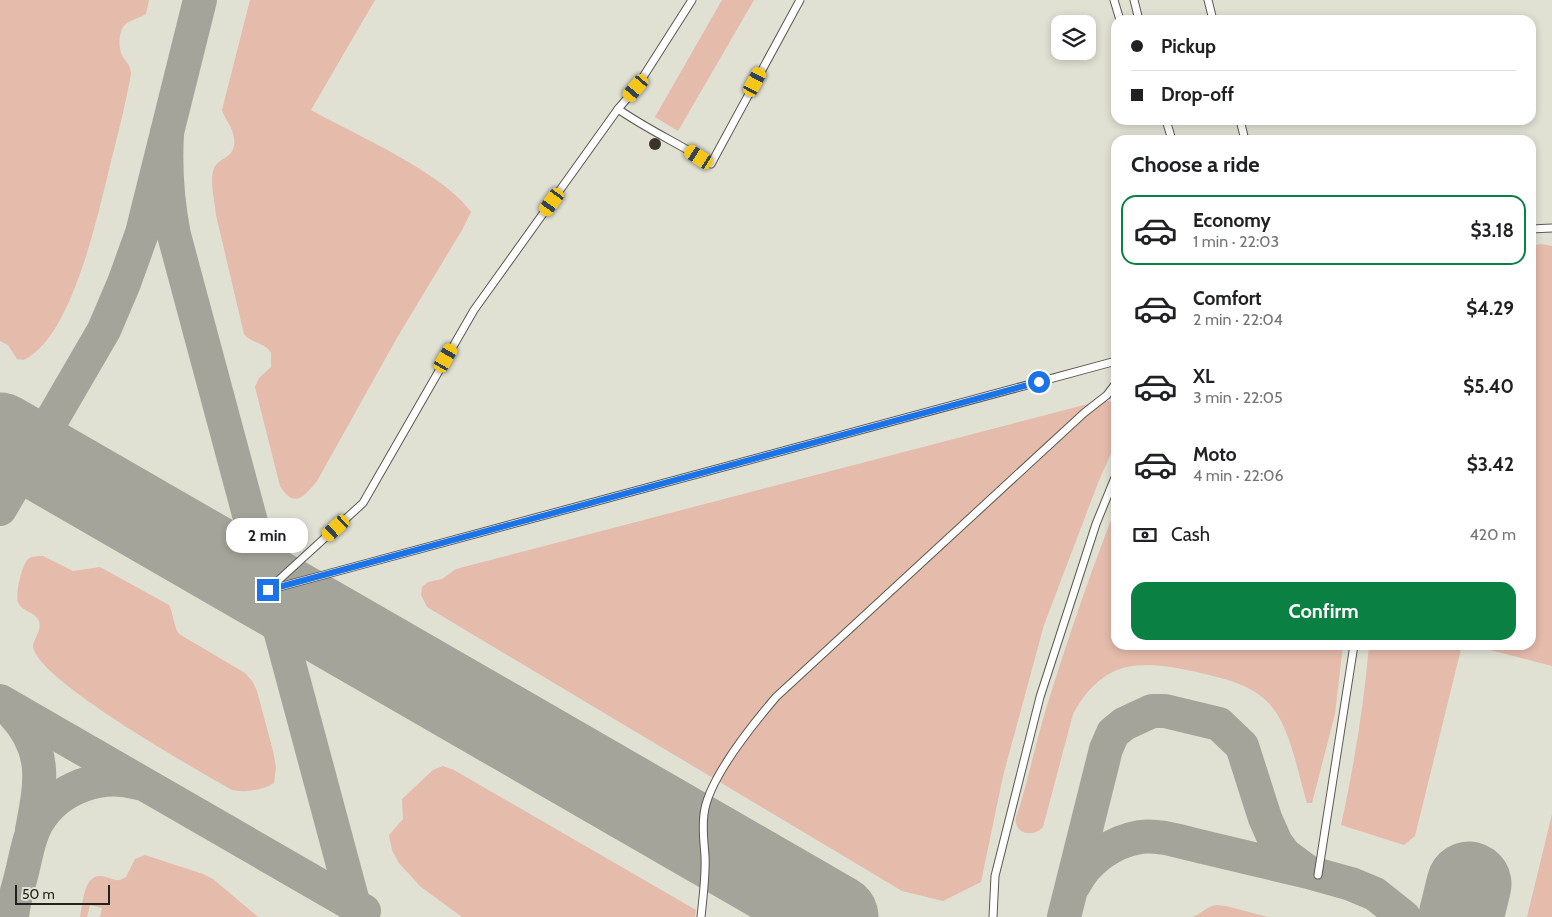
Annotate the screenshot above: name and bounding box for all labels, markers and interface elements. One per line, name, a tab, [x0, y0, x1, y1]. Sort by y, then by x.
map controls	[1051, 15, 1096, 60]
button: layers	[1051, 15, 1096, 60]
text: Pickup	[1161, 35, 1216, 58]
car	[741, 65, 768, 99]
car	[620, 72, 651, 104]
text: Drop-off	[1161, 83, 1234, 106]
car	[682, 143, 715, 171]
text: Choose a ride	[1131, 151, 1260, 178]
car	[537, 185, 566, 219]
icon: car	[1133, 208, 1178, 253]
text: Economy	[1193, 209, 1271, 232]
text: $3.18	[1470, 219, 1514, 242]
text: 1 min · 22:03	[1193, 232, 1279, 251]
icon: car	[1133, 286, 1178, 331]
text: Comfort	[1193, 287, 1262, 310]
text: $4.29	[1466, 297, 1514, 320]
text: 2 min · 22:04	[1193, 310, 1283, 329]
car	[432, 341, 459, 375]
icon: car	[1133, 364, 1178, 409]
text: XL	[1193, 365, 1214, 388]
route start	[1028, 371, 1050, 393]
text: $5.40	[1463, 375, 1514, 398]
text: 3 min · 22:05	[1193, 388, 1283, 407]
icon: car	[1133, 442, 1178, 487]
text: Moto	[1193, 443, 1237, 466]
text: $3.42	[1467, 453, 1514, 476]
text: 4 min · 22:06	[1193, 466, 1284, 485]
car	[319, 512, 352, 544]
callout: 2 min	[227, 518, 309, 552]
icon: cash	[1131, 521, 1159, 549]
text: Cash	[1171, 523, 1210, 546]
text: 420 m	[1470, 525, 1516, 544]
text: 2 min	[248, 526, 286, 545]
route end	[257, 579, 279, 601]
button: Confirm	[1131, 582, 1516, 640]
scale bar	[15, 882, 110, 905]
text: 50 m	[22, 885, 55, 903]

